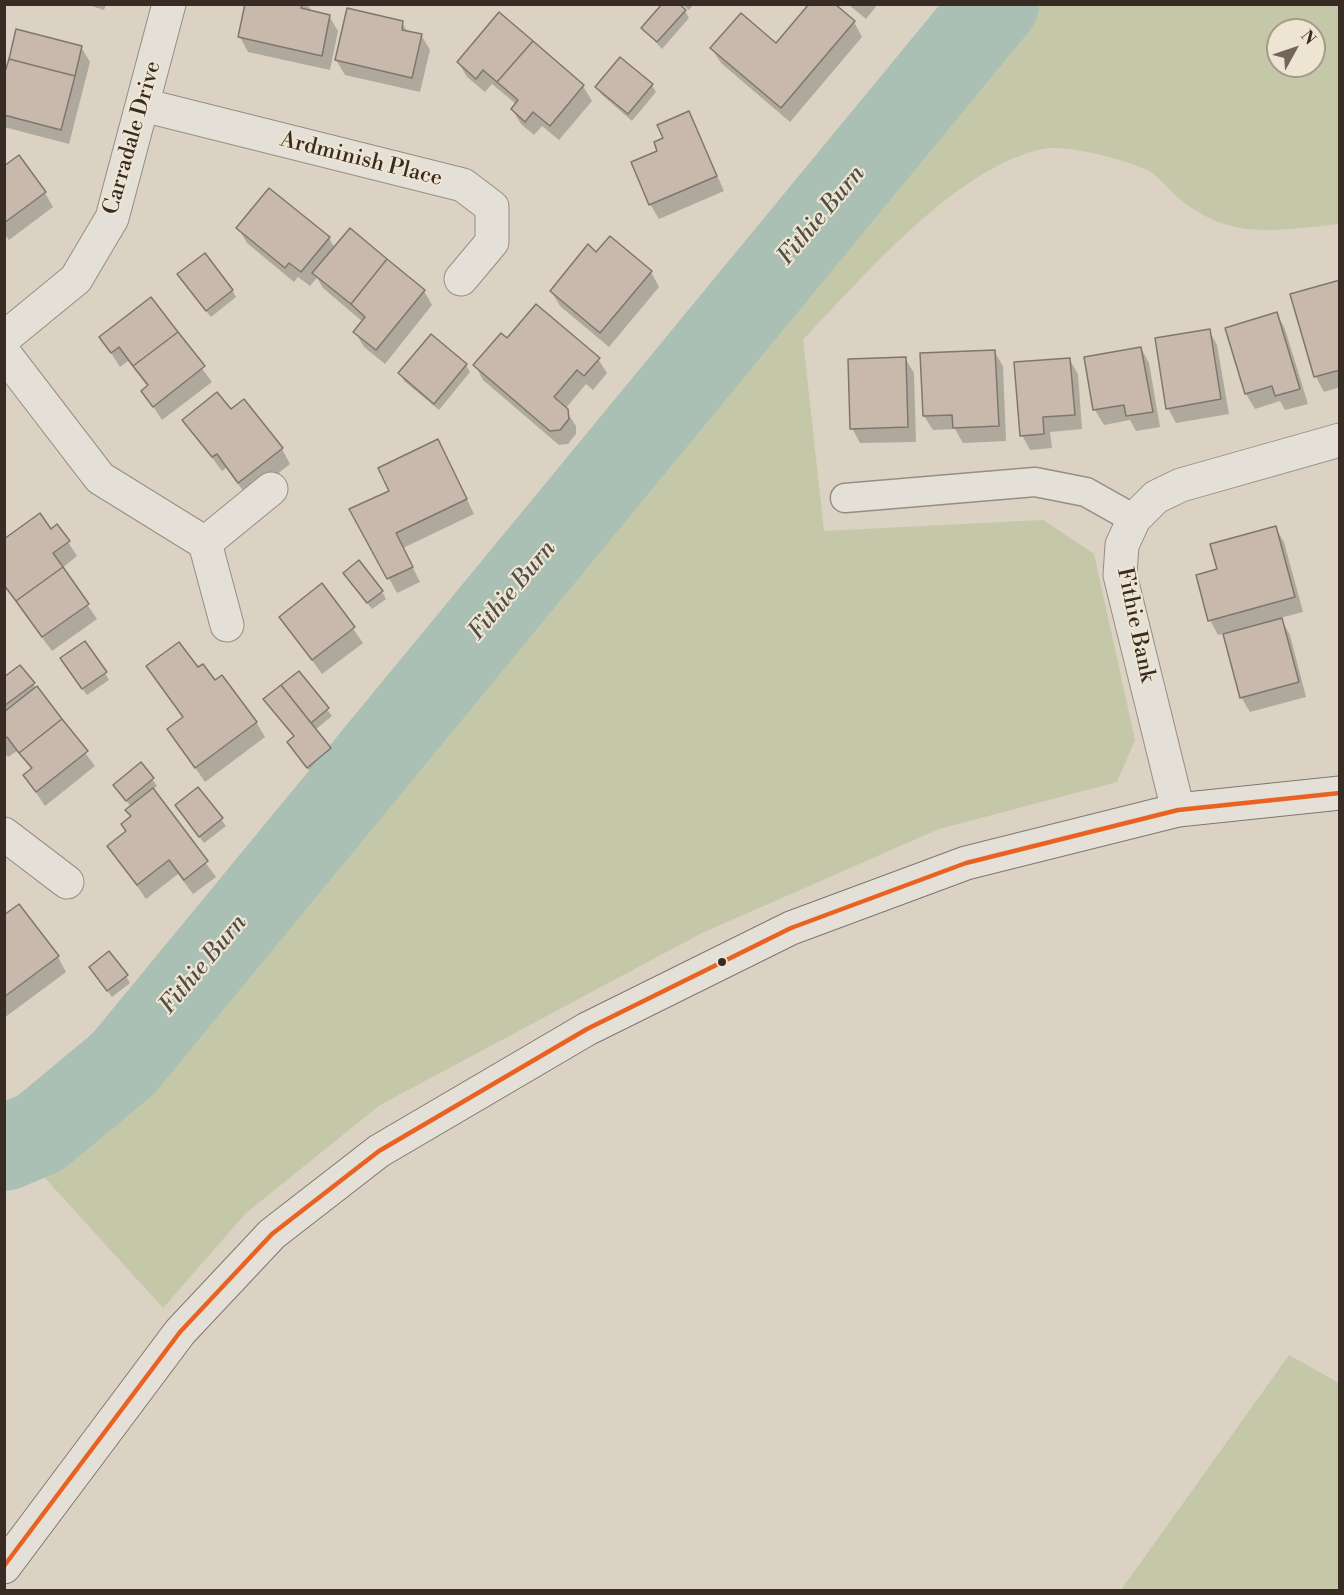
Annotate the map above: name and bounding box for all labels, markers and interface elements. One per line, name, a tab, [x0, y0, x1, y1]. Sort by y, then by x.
north arrow	[1266, 18, 1326, 78]
text: N	[1297, 26, 1320, 49]
street label: Carradale Drive	[98, 58, 168, 218]
street label: Ardminish Place	[277, 127, 445, 193]
water label: Fithie Burn	[772, 160, 872, 272]
water label: Fithie Burn	[463, 535, 563, 647]
street label: Fithie Bank	[1110, 565, 1160, 685]
water label: Fithie Burn	[154, 909, 254, 1021]
unlabelled marker	[716, 956, 728, 968]

